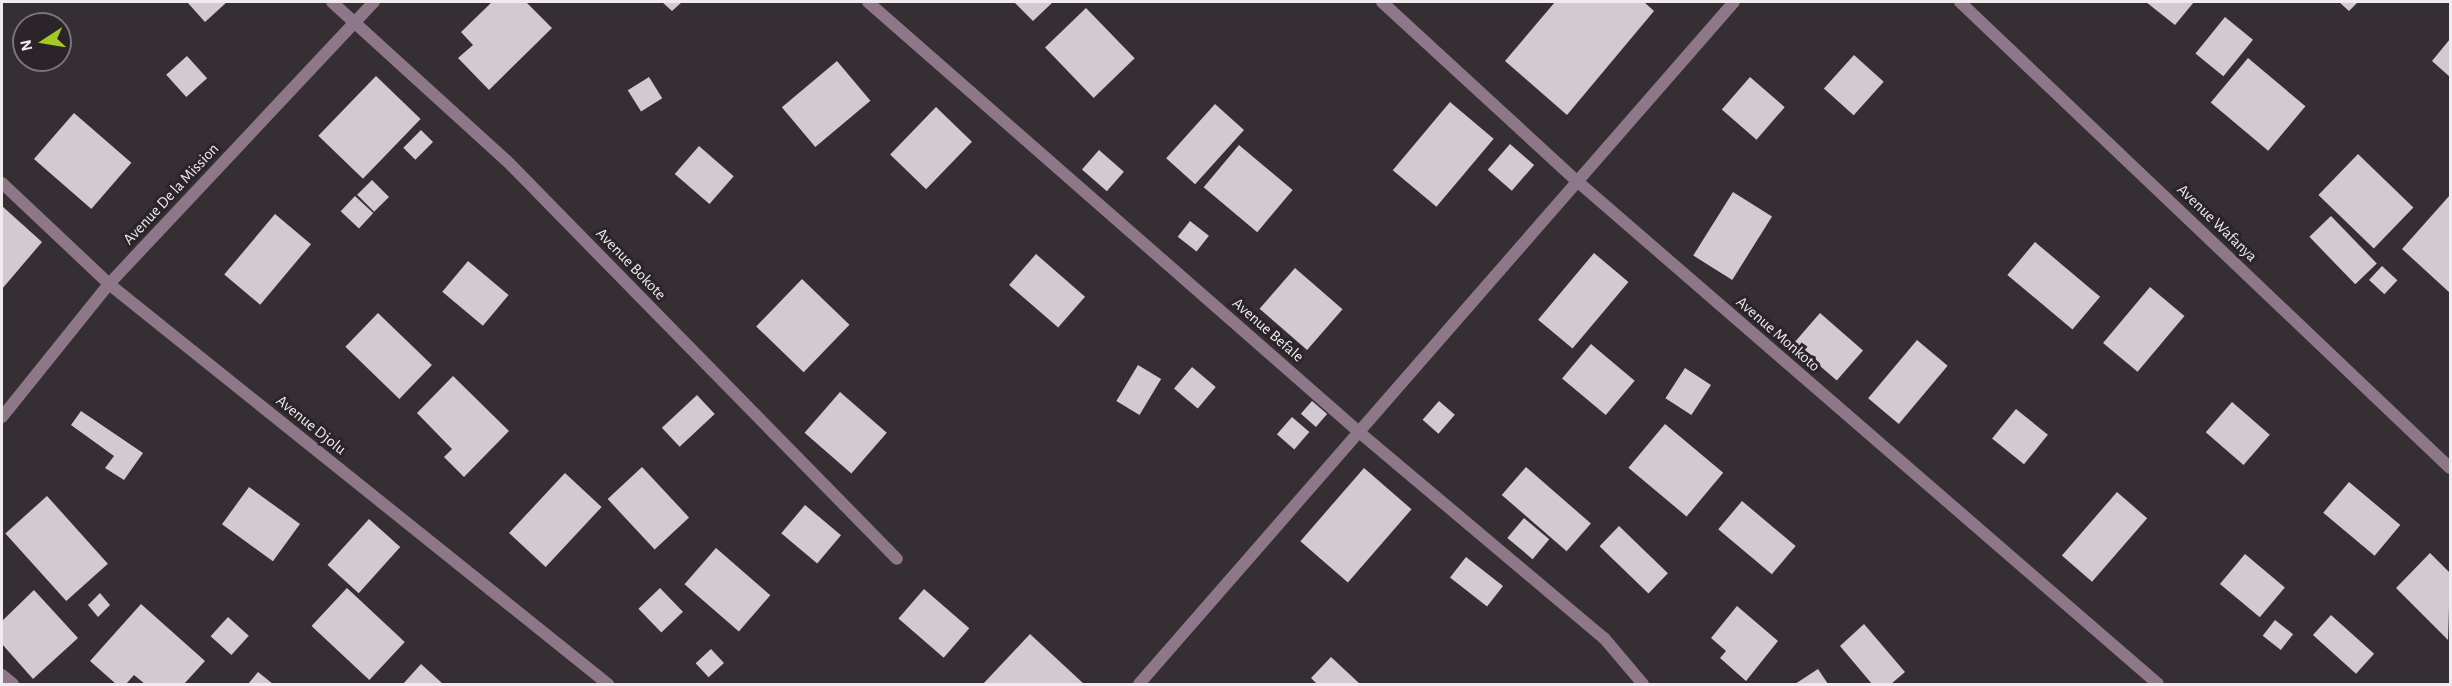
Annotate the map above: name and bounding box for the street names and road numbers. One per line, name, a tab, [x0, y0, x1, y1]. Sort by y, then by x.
street label: Avenue De la Mission	[119, 139, 223, 249]
street label: Avenue Wafanya	[2173, 180, 2261, 266]
street label: Avenue Bokote	[592, 224, 670, 304]
street label: Avenue Monkoto	[1732, 292, 1824, 376]
street label: Avenue Befale	[1228, 294, 1308, 366]
street label: Avenue Djolu	[272, 391, 350, 459]

